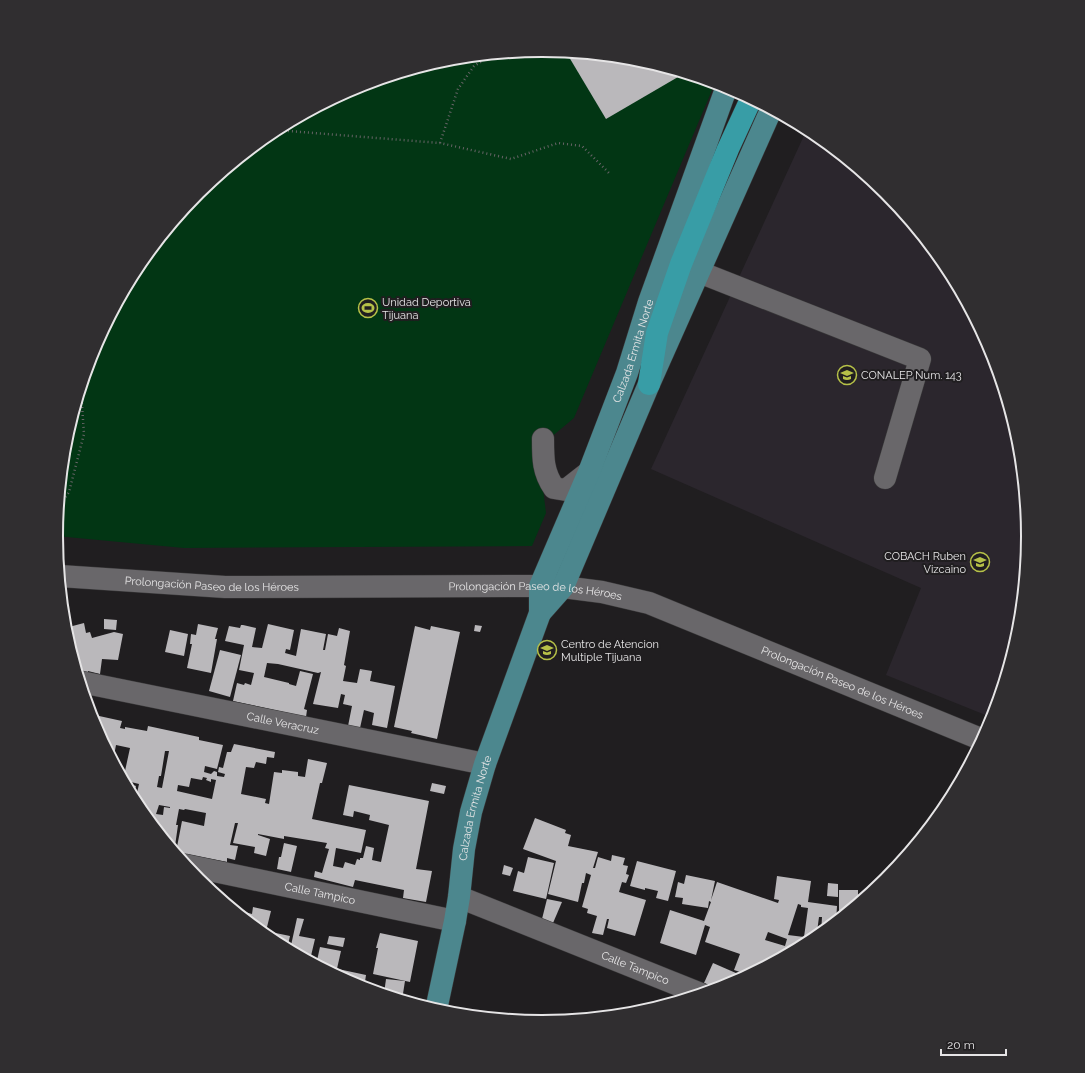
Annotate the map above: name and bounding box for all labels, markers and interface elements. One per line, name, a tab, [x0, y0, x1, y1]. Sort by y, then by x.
place label: Unidad Deportiva Tijuana	[382, 296, 471, 322]
sports icon: Unidad Deportiva Tijuana	[357, 297, 379, 319]
street label: Calzada Ermita Norte	[610, 297, 656, 404]
school or university icon: CONALEP Num. 143	[836, 364, 858, 386]
place label: CONALEP Num. 143	[861, 369, 962, 382]
place label: COBACH Ruben Vizcaino	[884, 550, 966, 576]
school or university icon: COBACH Ruben Vizcaino	[969, 551, 991, 573]
street label: Prolongación Paseo de los Héroes	[124, 574, 299, 594]
street label: Prolongación Paseo de los Héroes	[448, 579, 623, 603]
place label: Centro de Atencion Multiple Tijuana	[561, 638, 659, 664]
school or university icon: Centro de Atencion Multiple Tijuana	[536, 639, 558, 661]
street label: Prolongación Paseo de los Héroes	[759, 643, 926, 721]
street label: Calle Veracruz	[246, 709, 321, 737]
street label: Calzada Ermita Norte	[456, 753, 494, 861]
street label: Calle Tampico	[284, 879, 357, 907]
street label: Calle Tampico	[600, 948, 672, 987]
scale bar	[941, 1031, 1006, 1057]
text: 20 m	[947, 1038, 975, 1052]

